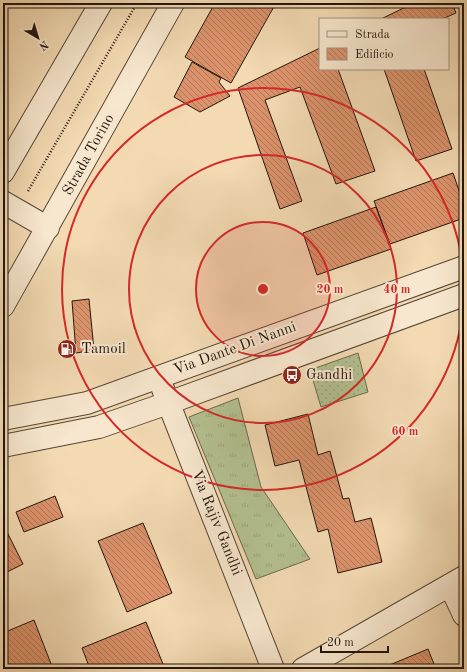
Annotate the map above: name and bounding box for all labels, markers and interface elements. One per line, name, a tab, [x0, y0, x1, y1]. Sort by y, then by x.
north arrow	[18, 18, 58, 58]
legend	[319, 18, 449, 70]
text: Strada	[355, 29, 390, 41]
text: N	[36, 38, 50, 52]
text: Edificio	[355, 49, 394, 61]
street label: Strada Torino	[61, 112, 117, 198]
centre of rings	[256, 282, 270, 296]
text: 20 m	[317, 284, 344, 296]
text: 40 m	[384, 284, 411, 296]
street label: Via Dante Di Nanni	[172, 320, 298, 378]
fuel station icon: Tamoil	[56, 338, 78, 360]
place label: Tamoil	[81, 342, 126, 357]
bus stop icon: Gandhi	[281, 364, 303, 386]
place label: Gandhi	[306, 368, 352, 383]
text: 60 m	[392, 426, 419, 438]
street label: Via Rajiv Gandhi	[188, 468, 244, 578]
scale bar	[321, 628, 388, 654]
text: 20 m	[327, 637, 354, 649]

